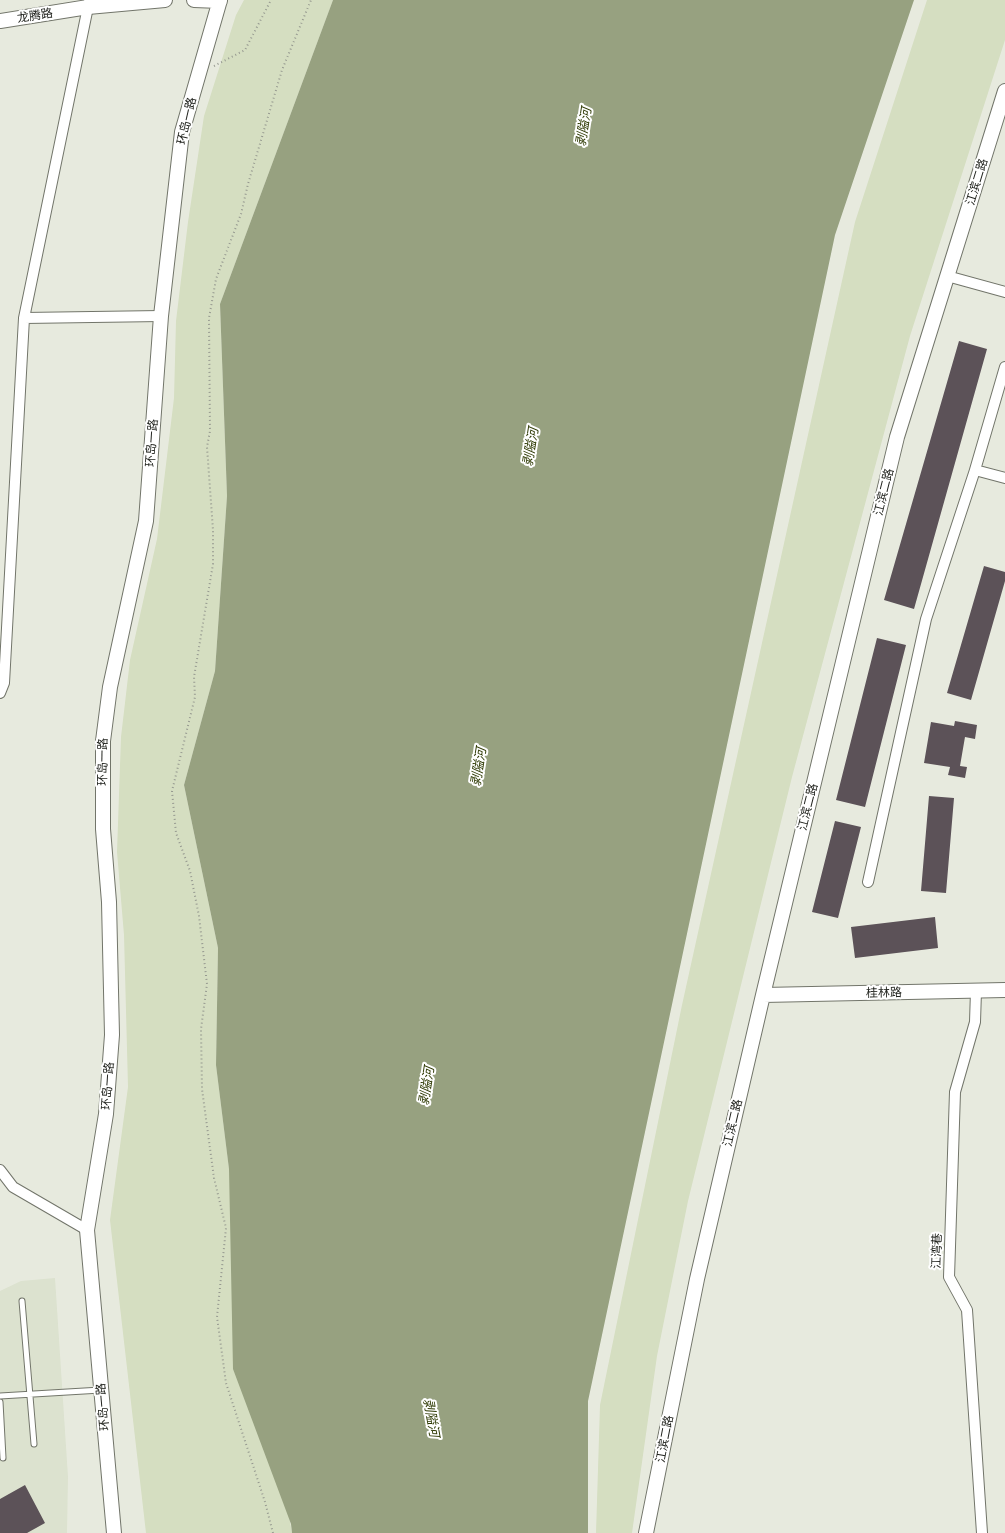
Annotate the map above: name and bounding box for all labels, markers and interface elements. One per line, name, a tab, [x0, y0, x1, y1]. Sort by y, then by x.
street label: 龙腾路	[16, 6, 54, 26]
street label: 环岛一路	[175, 96, 199, 146]
water label: 剥隘河	[573, 107, 595, 147]
street label: 江滨二路	[963, 157, 991, 207]
street label: 环岛一路	[143, 419, 161, 467]
water label: 剥隘河	[520, 427, 542, 467]
street label: 江滨二路	[871, 467, 897, 517]
street label: 环岛一路	[95, 738, 111, 786]
water label: 剥隘河	[468, 747, 490, 787]
street label: 江滨二路	[795, 782, 821, 832]
street label: 桂林路	[866, 985, 902, 1001]
street label: 环岛一路	[99, 1062, 117, 1110]
water label: 剥隘河	[416, 1066, 438, 1106]
street label: 江滨二路	[721, 1098, 745, 1148]
street label: 江湾巷	[929, 1233, 945, 1269]
street label: 环岛一路	[94, 1382, 112, 1432]
water label: 剥隘河	[420, 1397, 442, 1439]
street label: 江滨二路	[653, 1414, 677, 1464]

